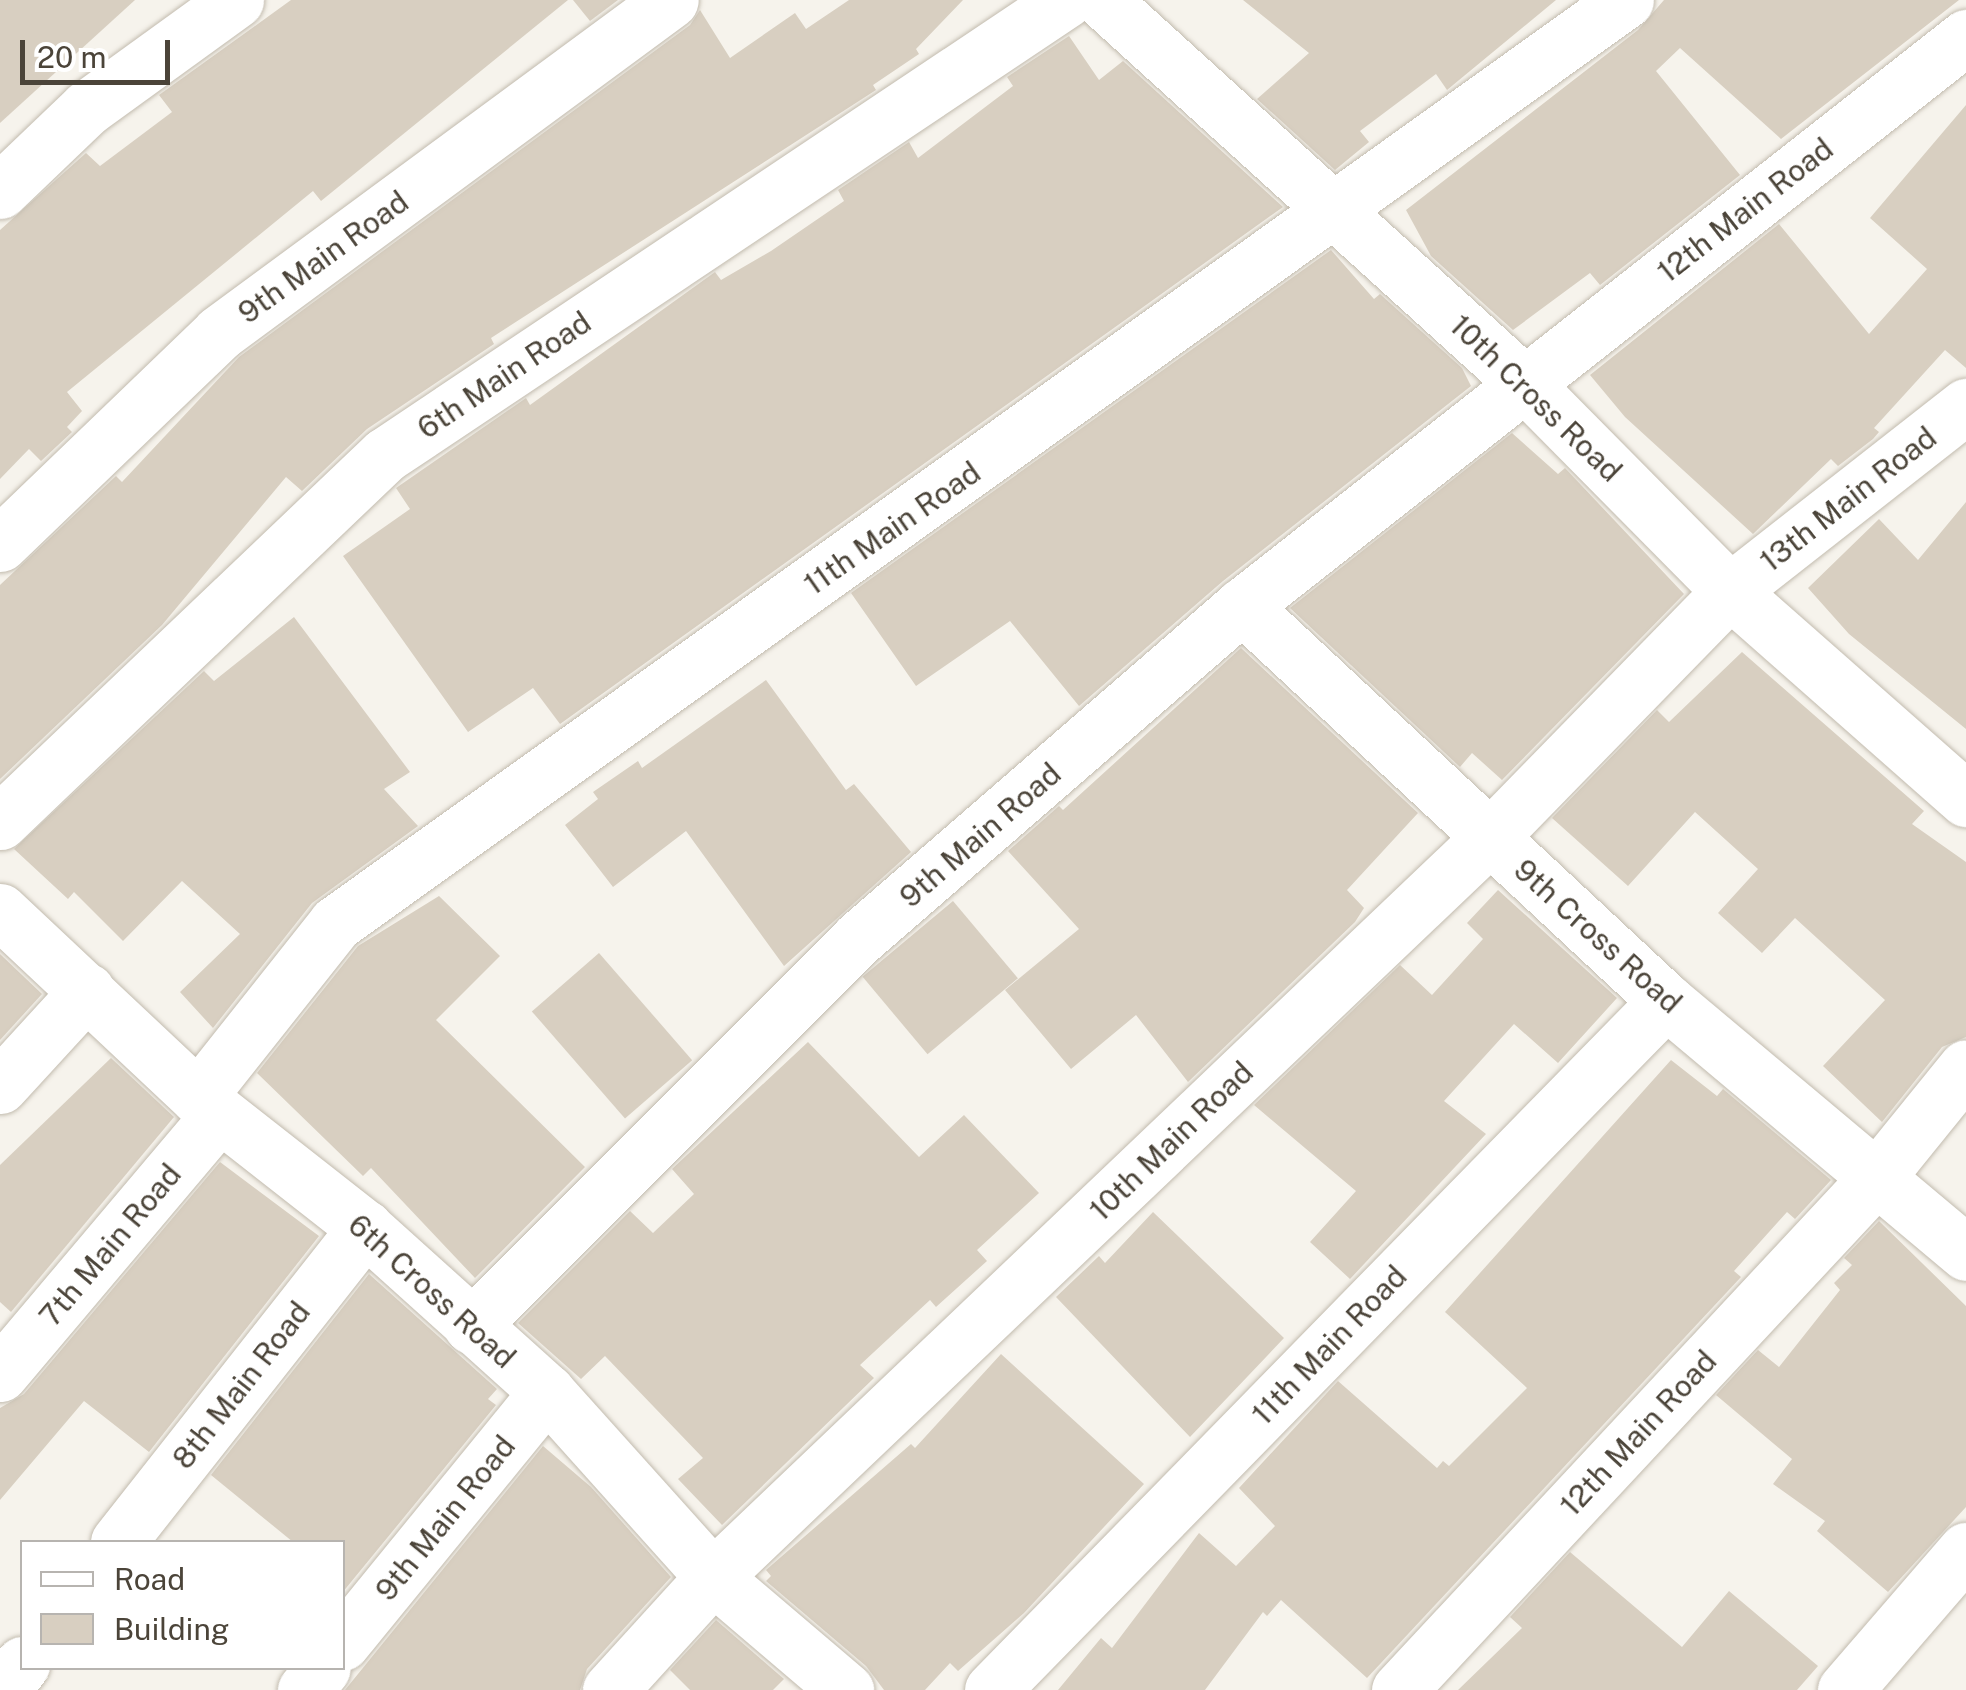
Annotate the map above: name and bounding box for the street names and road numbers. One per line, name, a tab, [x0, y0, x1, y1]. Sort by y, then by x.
street label: 12th Main Road	[1650, 130, 1840, 290]
street label: 9th Main Road	[231, 183, 415, 331]
street label: 6th Main Road	[411, 304, 597, 446]
street label: 10th Cross Road	[1443, 307, 1629, 489]
street label: 13th Main Road	[1753, 419, 1943, 579]
street label: 11th Main Road	[797, 454, 987, 602]
street label: 9th Main Road	[892, 755, 1068, 915]
street label: 9th Cross Road	[1507, 851, 1689, 1021]
street label: 10th Main Road	[1082, 1054, 1260, 1228]
street label: 7th Main Road	[32, 1157, 188, 1333]
street label: 6th Cross Road	[341, 1207, 523, 1375]
street label: 11th Main Road	[1244, 1258, 1414, 1432]
street label: 8th Main Road	[165, 1294, 317, 1476]
street label: 12th Main Road	[1552, 1343, 1724, 1523]
street label: 9th Main Road	[368, 1428, 522, 1608]

